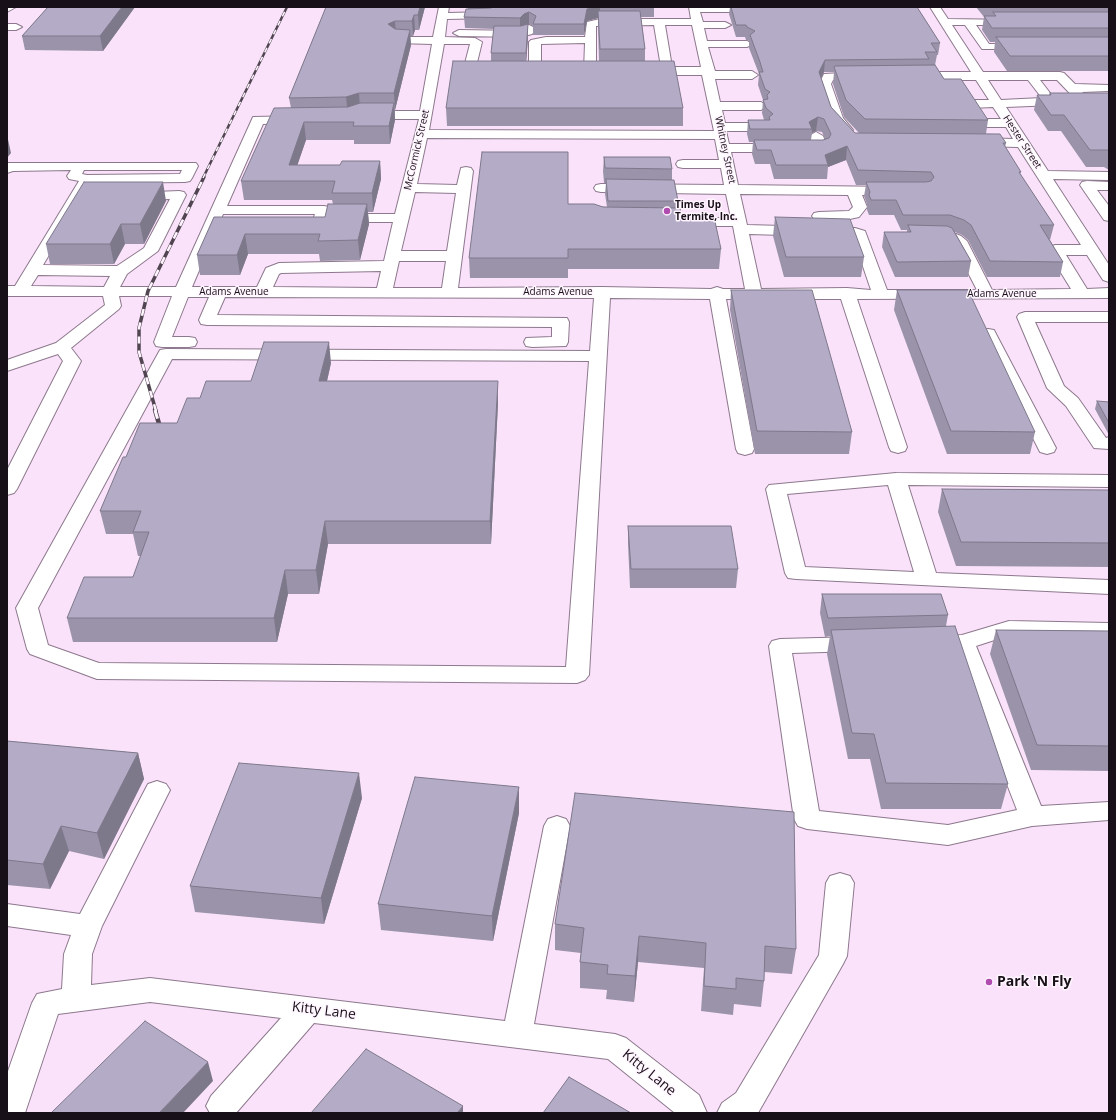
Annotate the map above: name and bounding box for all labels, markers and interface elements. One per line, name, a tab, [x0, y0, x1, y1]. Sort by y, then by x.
street label: McCormick Street	[402, 108, 432, 192]
street label: Hester Street	[1000, 113, 1044, 171]
street label: Whitney Street	[712, 115, 738, 185]
place label: Times Up Termite, Inc.	[675, 199, 738, 222]
marker: Times Up Termite, Inc.	[662, 206, 672, 216]
street label: Adams Avenue	[199, 286, 269, 298]
street label: Adams Avenue	[523, 286, 593, 298]
street label: Adams Avenue	[967, 288, 1037, 300]
place label: Park 'N Fly	[997, 974, 1072, 990]
marker: Park 'N Fly	[984, 977, 994, 987]
street label: Kitty Lane	[291, 999, 357, 1023]
street label: Kitty Lane	[619, 1046, 679, 1100]

